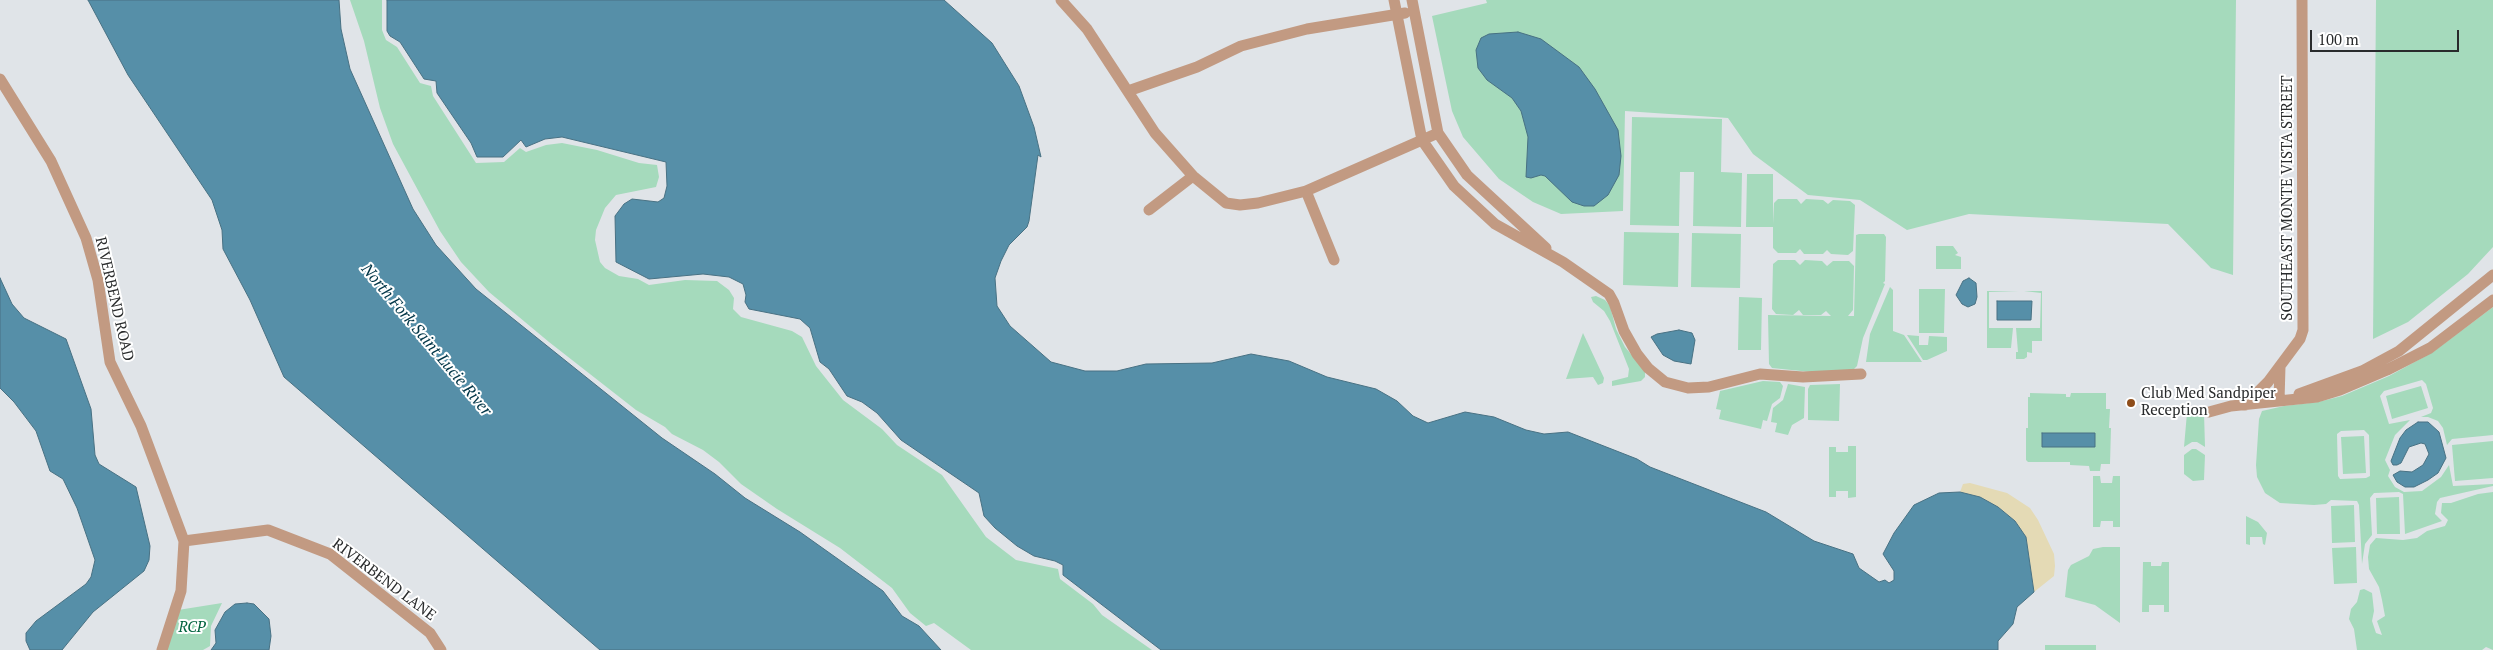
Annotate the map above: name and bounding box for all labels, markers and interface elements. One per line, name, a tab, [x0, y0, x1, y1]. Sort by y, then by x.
scale bar	[2313, 20, 2462, 52]
text: 100 m	[2318, 29, 2359, 49]
street label: SOUTHEAST MONTE VISTA STREET	[2279, 75, 2297, 321]
street label: RIVERBEND ROAD	[91, 235, 137, 363]
water label: North Fork Saint Lucie River	[357, 260, 495, 420]
place label: Club Med Sandpiper Reception	[2141, 385, 2276, 420]
marker: Club Med Sandpiper Reception	[2125, 397, 2137, 409]
street label: RIVERBEND LANE	[329, 535, 439, 625]
park label: RCP	[178, 619, 206, 637]

